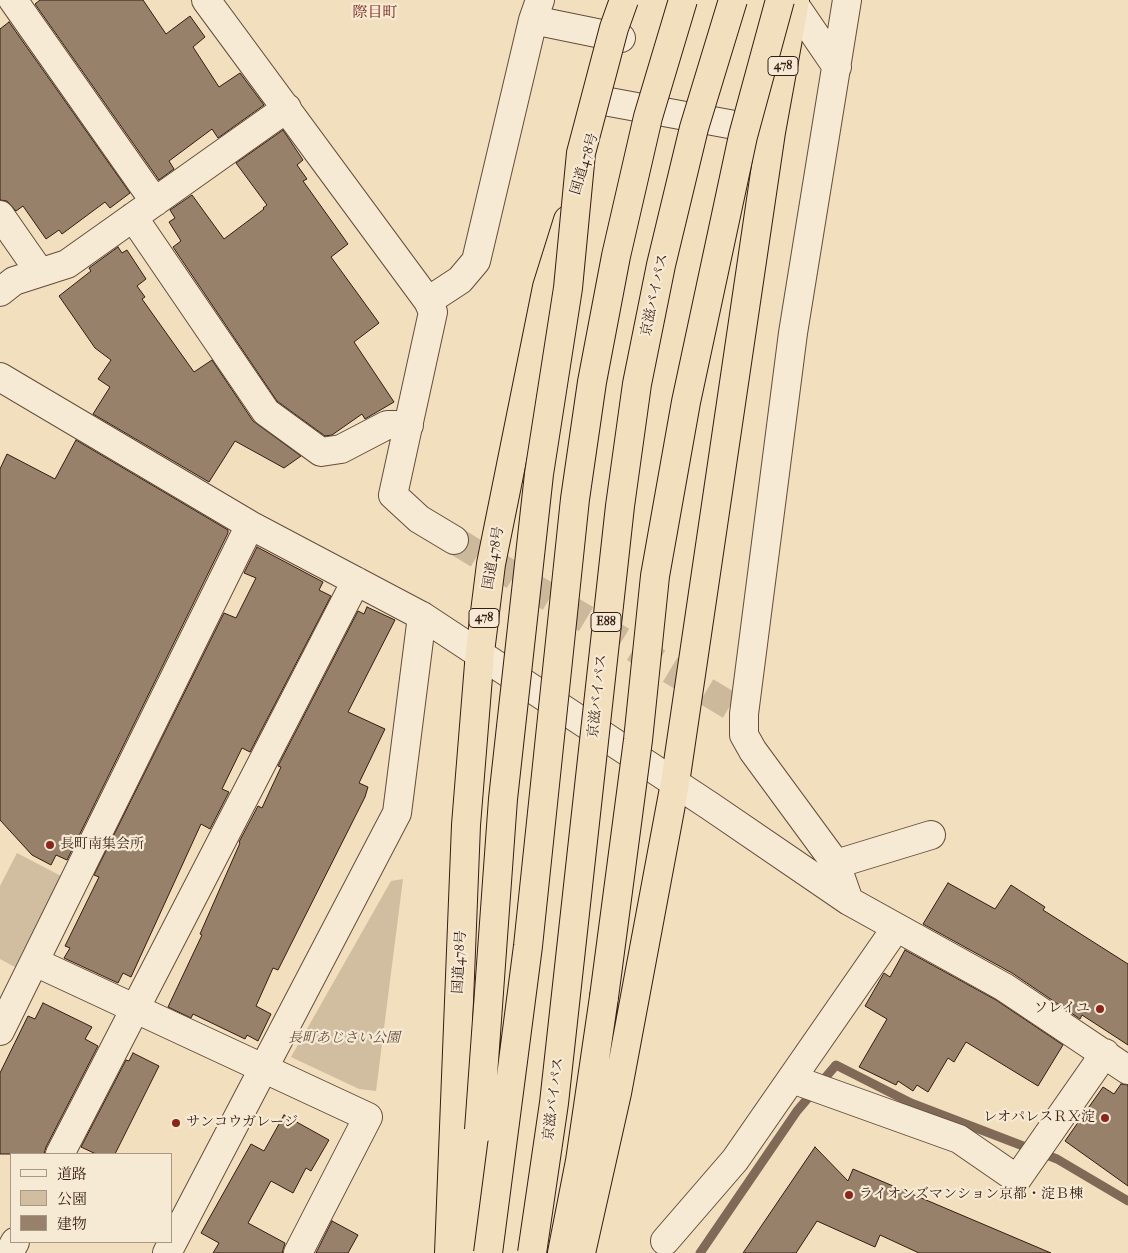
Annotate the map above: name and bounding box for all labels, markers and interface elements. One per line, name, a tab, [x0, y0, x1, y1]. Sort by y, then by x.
district label: 際目町	[353, 4, 397, 22]
road number: 478	[768, 56, 798, 76]
street label: 国道478号	[568, 131, 602, 197]
street label: 京滋バイパス	[638, 252, 672, 338]
street label: 国道478号	[480, 525, 508, 591]
road number: 478	[469, 608, 499, 628]
road number: E88	[591, 612, 621, 632]
street label: 京滋バイパス	[585, 653, 611, 739]
place label: 長町南集会所	[60, 837, 144, 853]
marker: 長町南集会所	[44, 839, 56, 851]
street label: 国道478号	[450, 930, 470, 994]
place label: ソレイユ	[1034, 1001, 1090, 1017]
marker: ソレイユ	[1094, 1003, 1106, 1015]
park label: 長町あじさい公園	[288, 1031, 400, 1047]
street label: 京滋バイパス	[541, 1056, 567, 1142]
place label: レオパレスＲＸ淀	[983, 1110, 1095, 1126]
marker: レオパレスＲＸ淀	[1099, 1112, 1111, 1124]
place label: サンコウガレージ	[186, 1115, 298, 1131]
marker: サンコウガレージ	[170, 1117, 182, 1129]
legend	[10, 1153, 172, 1243]
text: 道路	[57, 1165, 87, 1183]
place label: ライオンズマンション京都・淀Ｂ棟	[859, 1187, 1083, 1203]
marker: ライオンズマンション京都・淀Ｂ棟	[843, 1189, 855, 1201]
text: 公園	[57, 1190, 87, 1208]
text: 建物	[57, 1215, 87, 1233]

